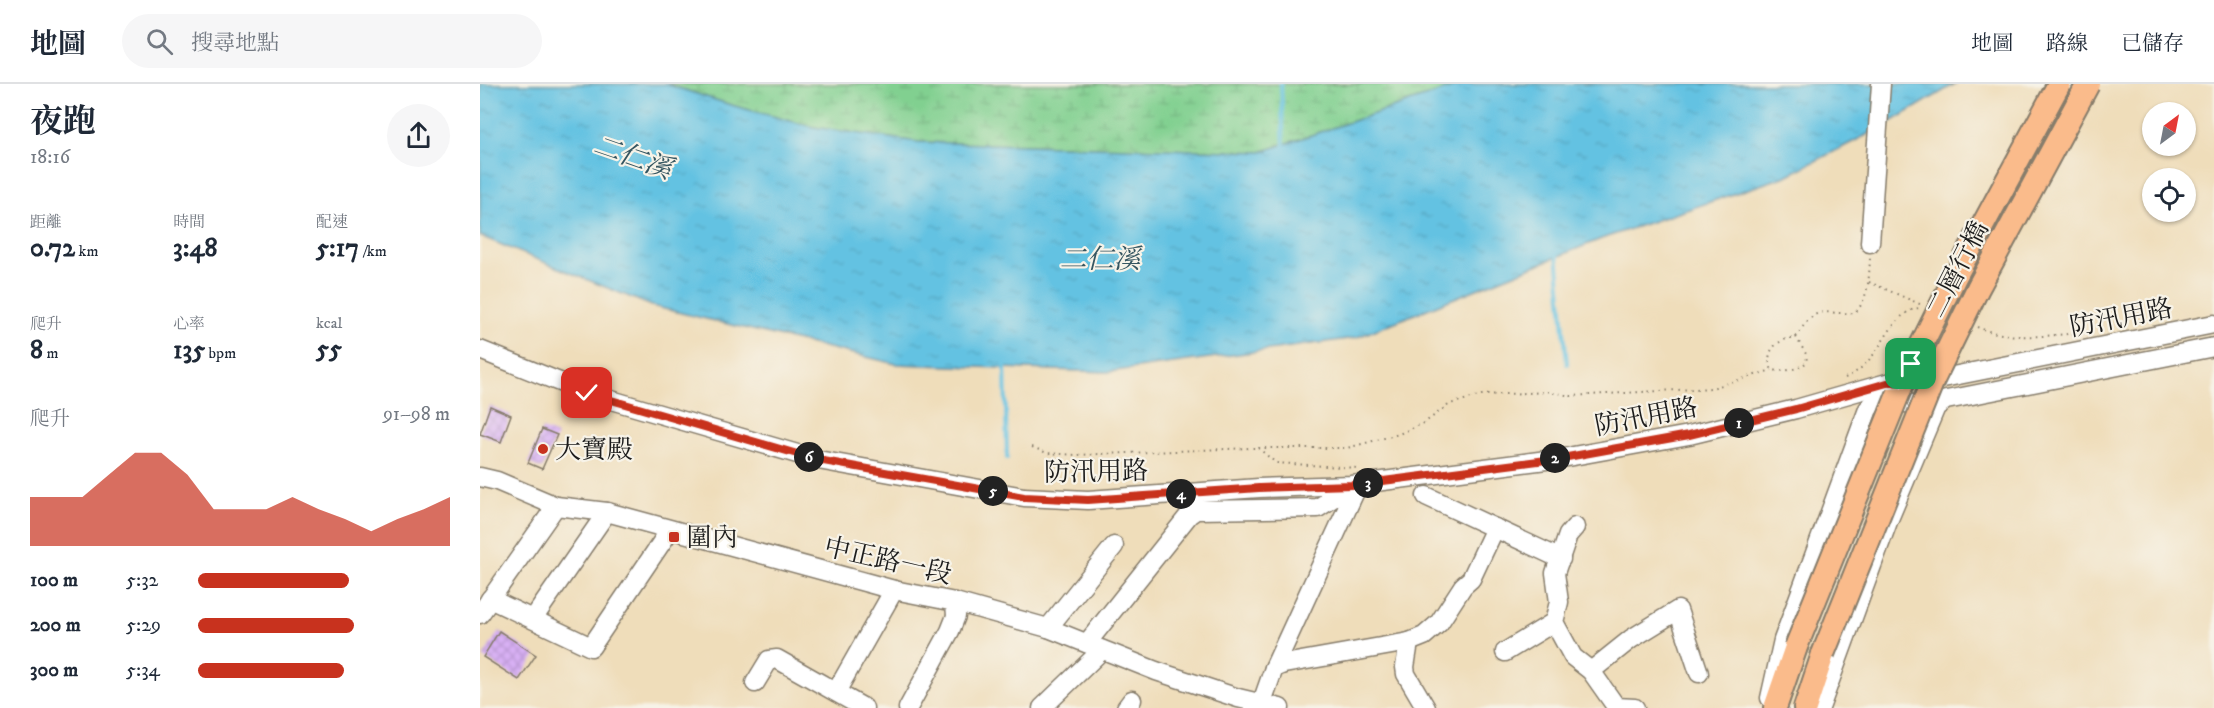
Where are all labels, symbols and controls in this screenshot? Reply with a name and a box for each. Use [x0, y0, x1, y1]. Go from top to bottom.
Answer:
search box [122, 14, 542, 68]
icon: search [143, 25, 176, 58]
text: 地圖 [30, 27, 86, 62]
text: 搜尋地點 [191, 30, 279, 57]
text: 地圖 [1971, 31, 2013, 57]
text: 路線 [2046, 31, 2088, 57]
text: 已儲存 [2121, 31, 2184, 57]
text: 夜跑 [30, 102, 96, 143]
north arrow [2142, 102, 2196, 156]
map controls [2142, 102, 2196, 222]
button: share [387, 104, 450, 167]
water label: 二仁溪 [589, 129, 679, 188]
text: 18:16 [30, 145, 70, 170]
button: locate [2142, 168, 2196, 222]
text: 距離 [30, 212, 62, 232]
text: 時間 [173, 212, 205, 232]
text: 配速 [316, 212, 348, 232]
street label: 二層行橋 [1920, 216, 1997, 324]
text: 0.72 [30, 232, 75, 265]
text: 3:48 [173, 232, 217, 265]
text: 5:17 [316, 232, 359, 265]
text: km [75, 241, 98, 261]
text: /km [359, 241, 387, 261]
water label: 二仁溪 [1060, 243, 1143, 277]
street label: 防汛用路 [2067, 292, 2175, 345]
text: kcal [316, 313, 342, 333]
text: 爬升 [30, 314, 62, 334]
text: 心率 [173, 314, 205, 334]
text: 55 [316, 333, 342, 366]
text: 8 [30, 334, 43, 367]
text: 135 [173, 334, 205, 367]
pin [1885, 338, 1936, 389]
text: m [43, 343, 58, 363]
text: bpm [205, 343, 236, 363]
icon: arrive [1894, 347, 1927, 380]
pin [561, 367, 612, 418]
icon: check [570, 376, 603, 409]
street label: 防汛用路 [1592, 391, 1700, 444]
text: 91–98 m [383, 402, 450, 427]
text: 爬升 [30, 407, 70, 432]
pin: 1 [1724, 408, 1754, 438]
text: 1 [1736, 413, 1742, 433]
place label: 大寶殿 [555, 434, 633, 467]
marker: 大寶殿 [536, 442, 550, 456]
pin: 6 [794, 442, 824, 472]
pin: 2 [1540, 443, 1570, 473]
text: 6 [805, 447, 813, 467]
text: 2 [1551, 448, 1559, 468]
street label: 防汛用路 [1044, 455, 1148, 490]
pin: 3 [1353, 468, 1383, 498]
text: 3 [1365, 473, 1371, 493]
pin: 5 [978, 476, 1008, 506]
pin: 4 [1166, 479, 1196, 509]
text: 5 [989, 481, 997, 501]
text: 4 [1176, 484, 1186, 504]
place label: 圍內 [686, 522, 738, 555]
marker: 圍內 [667, 530, 681, 544]
street label: 中正路一段 [821, 531, 955, 592]
text: 100 m [30, 568, 78, 593]
text: 5:32 [126, 568, 158, 593]
text: 200 m [30, 613, 81, 638]
text: 5:29 [126, 613, 161, 638]
text: 300 m [30, 658, 78, 683]
text: 5:34 [126, 658, 160, 683]

